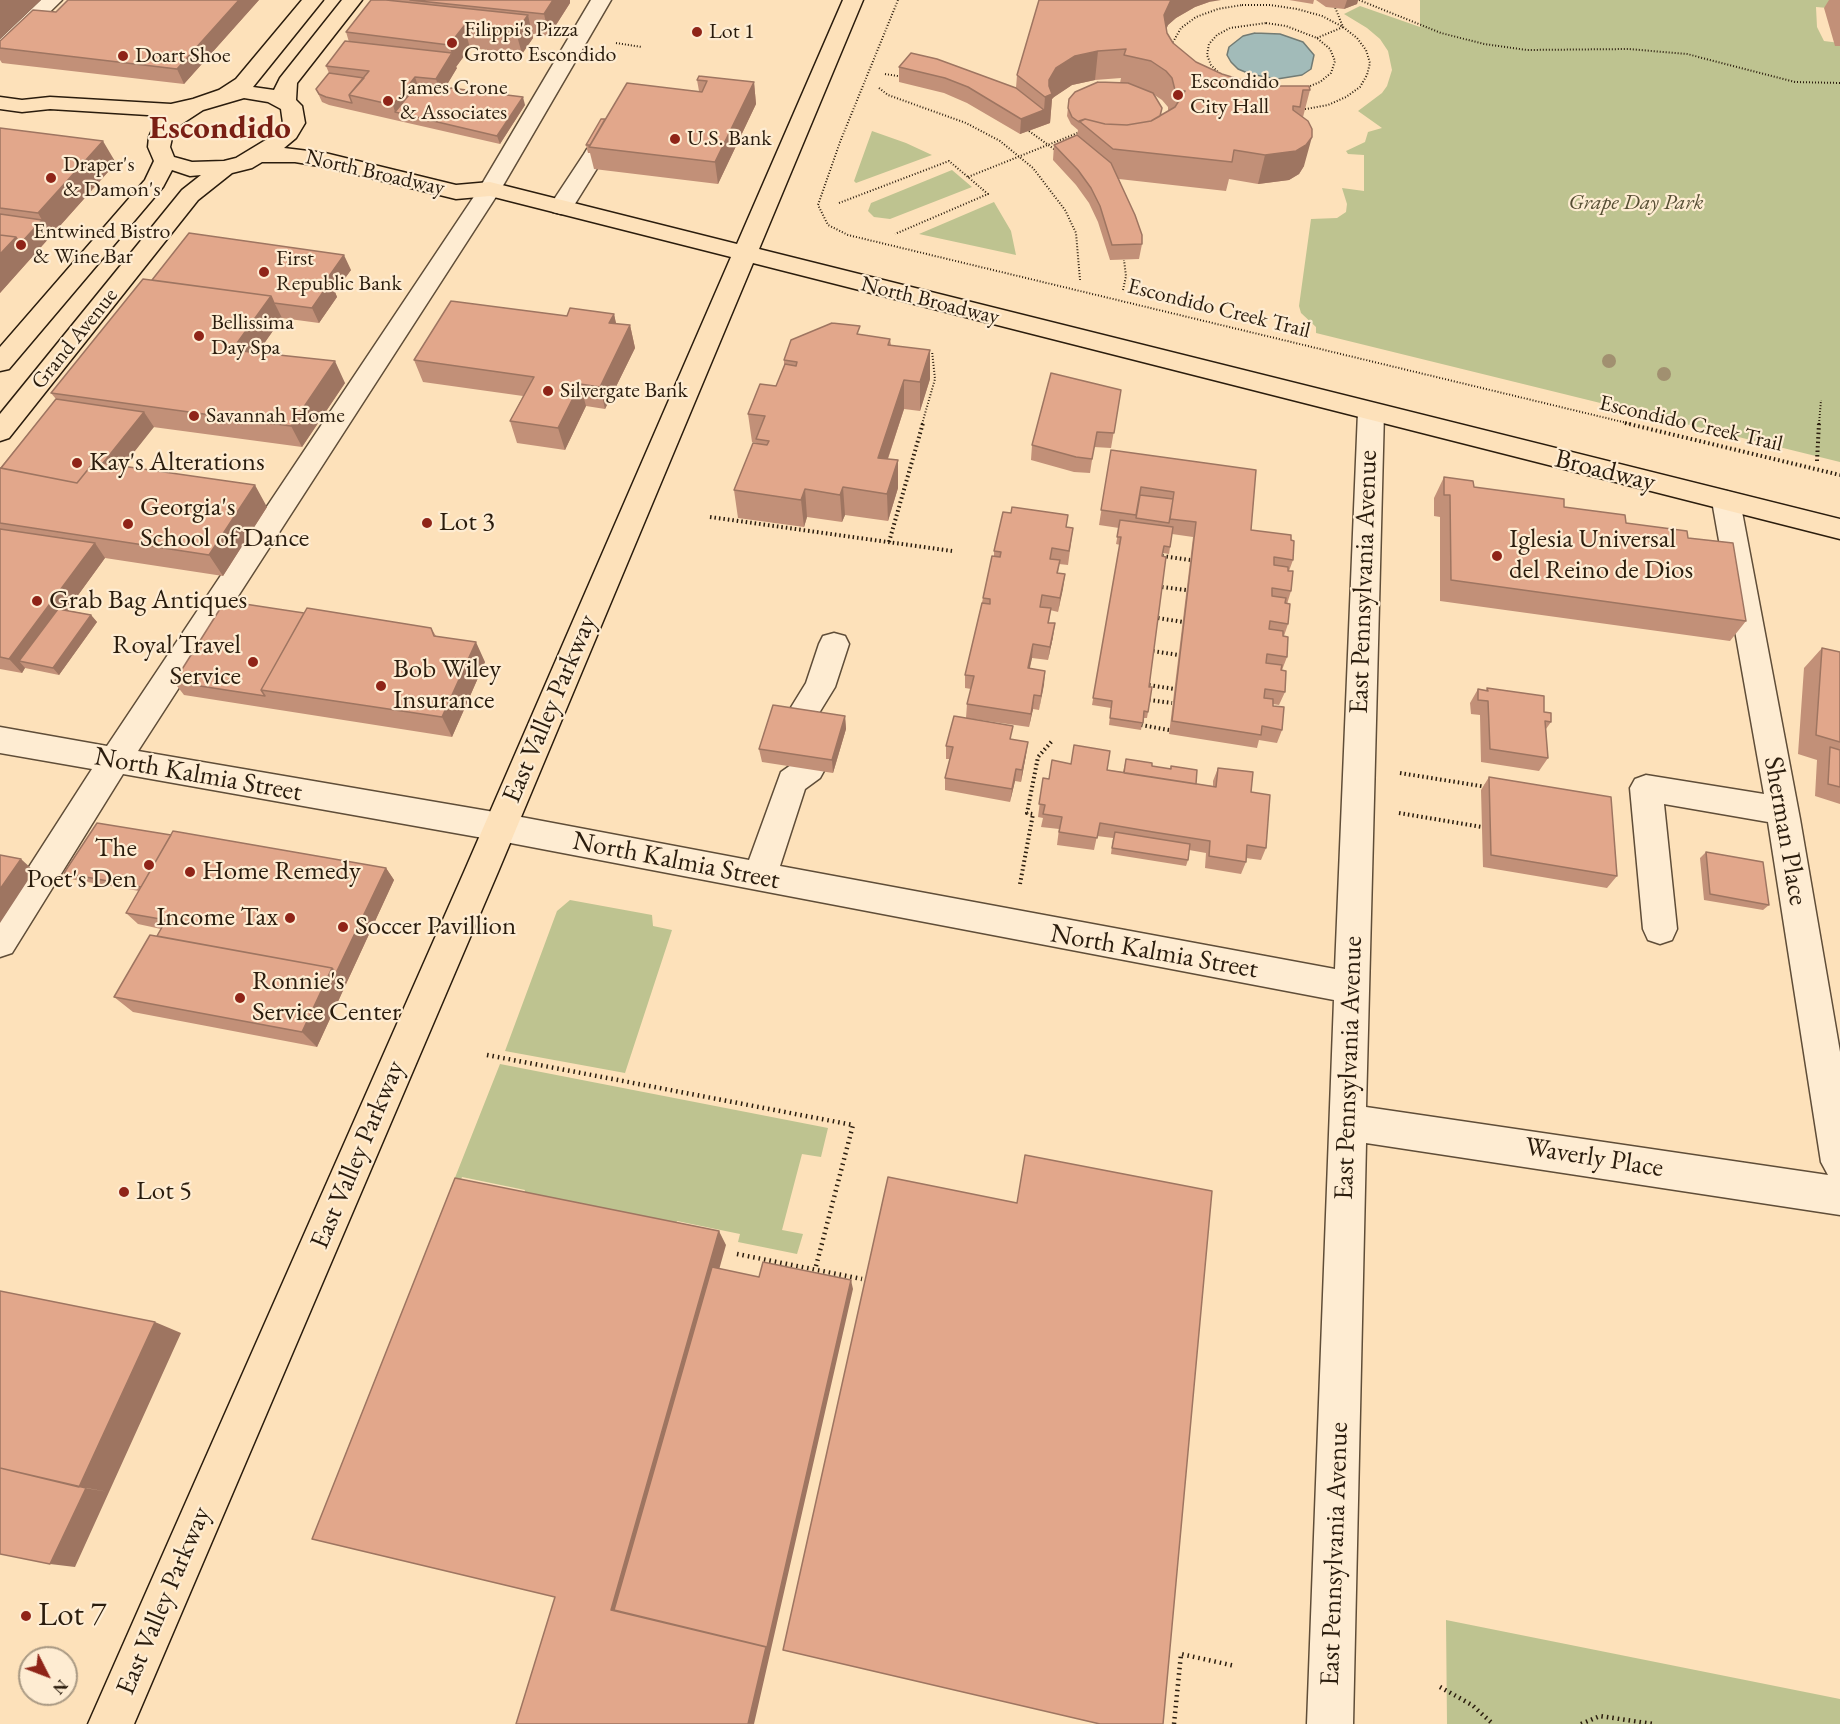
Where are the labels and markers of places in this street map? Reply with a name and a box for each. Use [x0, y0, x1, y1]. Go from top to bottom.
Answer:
place label: Filippi's Pizza Grotto Escondido [464, 17, 616, 68]
place label: Lot 1 [709, 19, 755, 45]
marker: Lot 1 [690, 25, 704, 39]
marker: Filippi's Pizza Grotto Escondido [445, 36, 459, 50]
place label: Doart Shoe [135, 43, 231, 69]
marker: Doart Shoe [116, 49, 130, 63]
place label: Escondido City Hall [1190, 69, 1279, 120]
place label: James Crone & Associates [400, 75, 508, 126]
marker: Escondido City Hall [1171, 88, 1185, 102]
marker: James Crone & Associates [381, 94, 395, 108]
place label: U.S. Bank [687, 126, 772, 152]
marker: U.S. Bank [668, 132, 682, 146]
place label: Draper's & Damon's [63, 152, 161, 204]
marker: Draper's & Damon's [44, 171, 58, 185]
place label: Entwined Bistro & Wine Bar [33, 219, 170, 270]
marker: Entwined Bistro & Wine Bar [14, 238, 28, 252]
place label: First Republic Bank [276, 246, 402, 298]
marker: First Republic Bank [257, 265, 271, 279]
place label: Bellissima Day Spa [211, 310, 294, 362]
marker: Bellissima Day Spa [192, 329, 206, 343]
place label: Silvergate Bank [560, 378, 688, 404]
marker: Silvergate Bank [541, 384, 555, 398]
place label: Savannah Home [206, 403, 345, 429]
marker: Savannah Home [187, 409, 201, 423]
place label: Kay's Alterations [89, 447, 265, 479]
marker: Kay's Alterations [70, 456, 84, 470]
place label: Georgia's School of Dance [140, 492, 309, 555]
place label: Lot 3 [439, 507, 495, 539]
marker: Lot 3 [420, 516, 434, 530]
marker: Georgia's School of Dance [121, 517, 135, 531]
place label: Iglesia Universal del Reino de Dios [1509, 524, 1693, 587]
marker: Iglesia Universal del Reino de Dios [1490, 549, 1504, 563]
place label: Grab Bag Antiques [49, 585, 247, 617]
marker: Grab Bag Antiques [30, 594, 44, 608]
place label: Royal Travel Service [112, 630, 241, 693]
place label: Bob Wiley Insurance [393, 654, 501, 717]
marker: Royal Travel Service [246, 655, 260, 669]
marker: Bob Wiley Insurance [374, 679, 388, 693]
place label: The Poet's Den [26, 833, 137, 896]
place label: Home Remedy [202, 856, 361, 888]
marker: The Poet's Den [142, 858, 156, 872]
marker: Home Remedy [183, 865, 197, 879]
place label: Income Tax [156, 902, 278, 934]
marker: Income Tax [283, 911, 297, 925]
place label: Soccer Pavillion [355, 911, 516, 943]
marker: Soccer Pavillion [336, 920, 350, 934]
place label: Ronnie's Service Center [252, 966, 401, 1029]
marker: Ronnie's Service Center [233, 991, 247, 1005]
place label: Lot 5 [136, 1176, 192, 1208]
marker: Lot 5 [117, 1185, 131, 1199]
place label: Lot 7 [38, 1596, 106, 1636]
marker: Lot 7 [19, 1609, 33, 1623]

